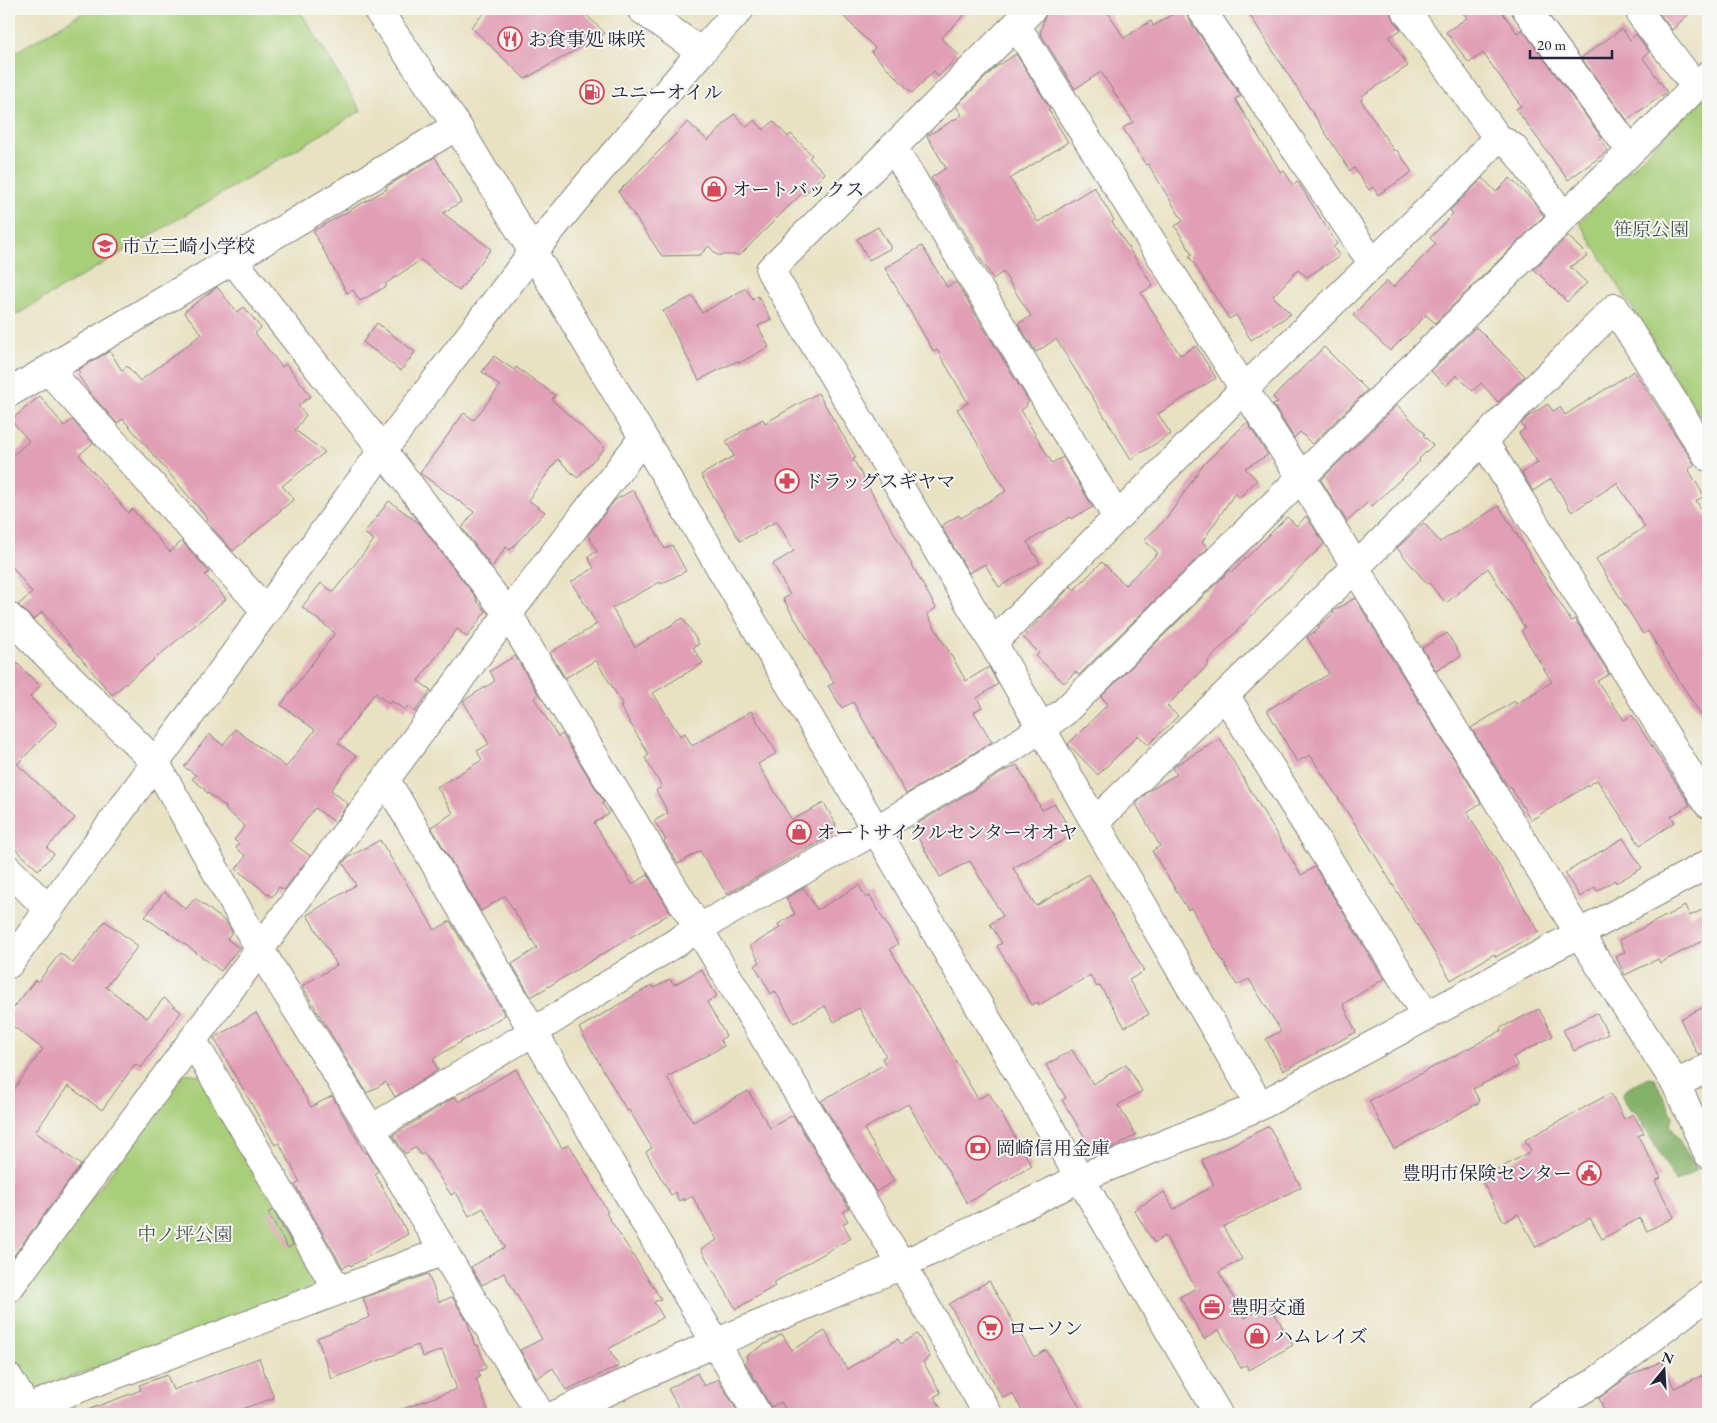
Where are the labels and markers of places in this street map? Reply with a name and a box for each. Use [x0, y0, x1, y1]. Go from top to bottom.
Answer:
restaurant icon: お食事処 味咲 [497, 26, 523, 52]
place label: お食事処 味咲 [528, 27, 646, 52]
fuel station icon: ユニーオイル [579, 79, 605, 105]
place label: ユニーオイル [610, 80, 723, 105]
shop icon: オートバックス [701, 176, 727, 202]
place label: オートバックス [732, 177, 864, 202]
school or university icon: 市立三崎小学校 [92, 233, 118, 259]
place label: 市立三崎小学校 [122, 234, 255, 259]
pharmacy icon: ドラッグスギヤマ [774, 468, 800, 494]
place label: ドラッグスギヤマ [804, 469, 955, 494]
shop icon: オートサイクルセンターオオヤ [786, 819, 812, 845]
place label: オートサイクルセンターオオヤ [816, 820, 1078, 845]
bank icon: 岡崎信用金庫 [965, 1135, 991, 1161]
place label: 岡崎信用金庫 [996, 1136, 1110, 1161]
public building icon: 豊明市保険センター [1576, 1160, 1602, 1186]
place label: 豊明市保険センター [1402, 1161, 1572, 1186]
office icon: 豊明交通 [1199, 1294, 1225, 1320]
place label: 豊明交通 [1230, 1295, 1306, 1320]
supermarket icon: ローソン [977, 1315, 1003, 1341]
place label: ローソン [1008, 1316, 1083, 1341]
shop icon: ハムレイズ [1244, 1323, 1270, 1349]
place label: ハムレイズ [1274, 1324, 1368, 1349]

